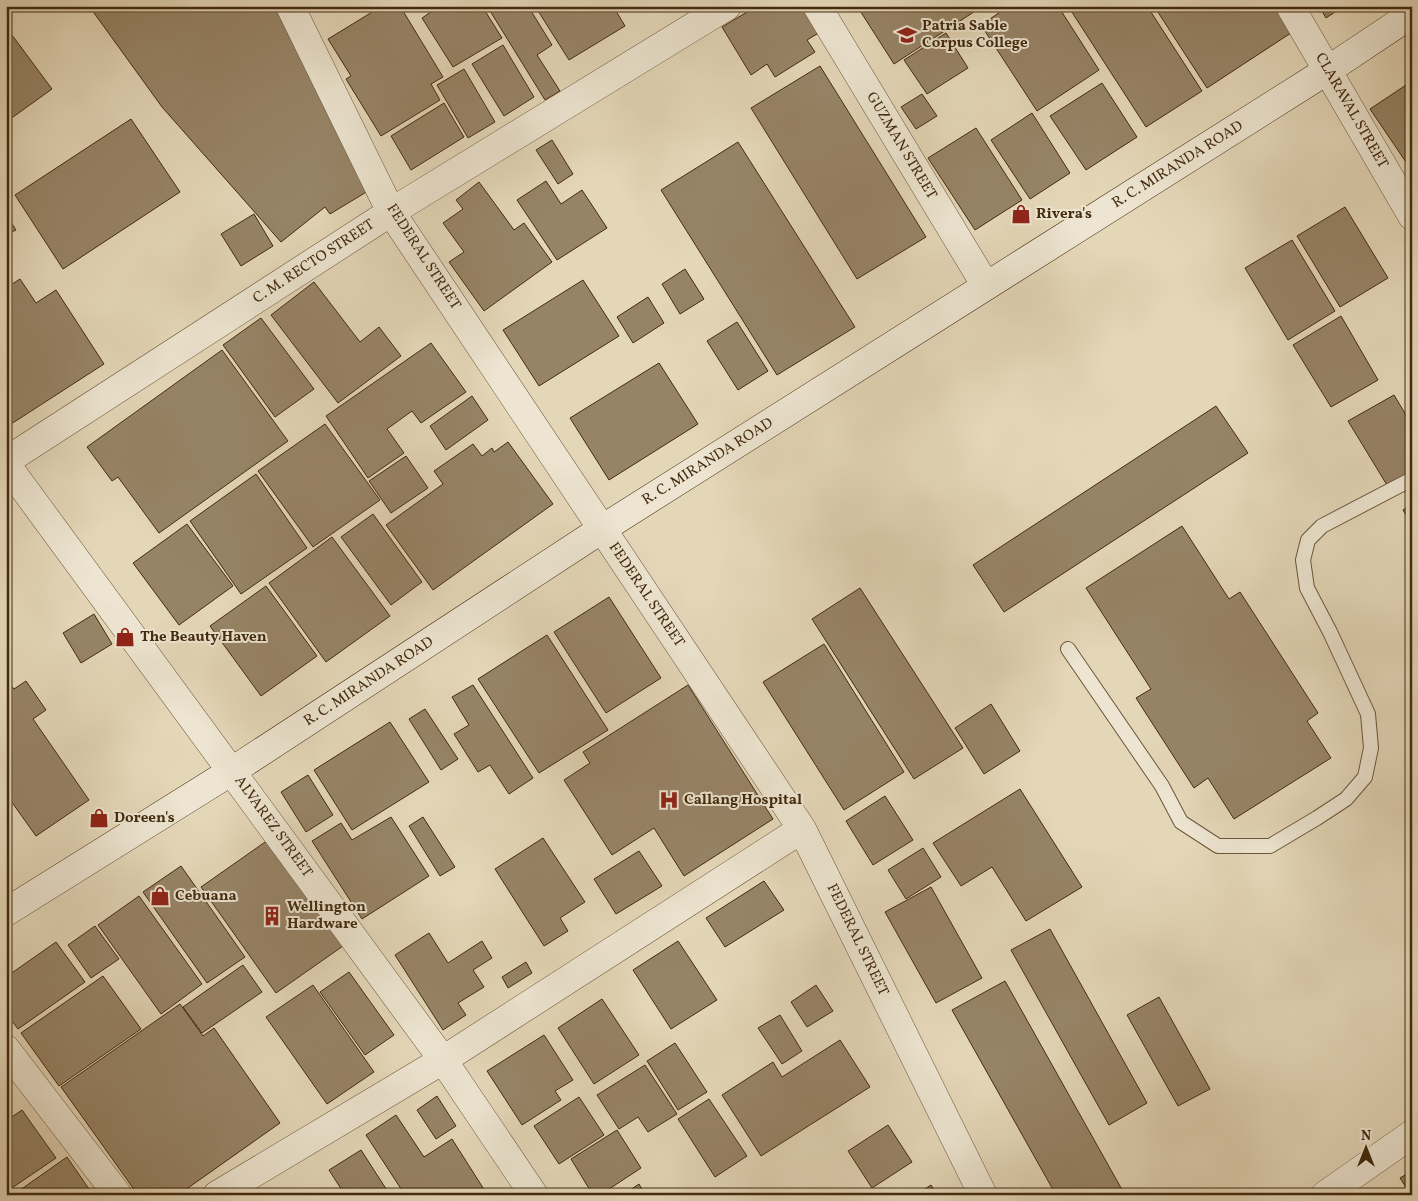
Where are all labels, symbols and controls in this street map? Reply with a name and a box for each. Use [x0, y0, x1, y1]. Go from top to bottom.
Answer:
place label: Patria Sable Corpus College [922, 16, 1028, 54]
school or university icon: Patria Sable Corpus College [896, 24, 918, 46]
street label: CLARAVAL STREET [1309, 49, 1393, 173]
street label: GUZMAN STREET [861, 88, 942, 204]
street label: R. C. MIRANDA ROAD [1108, 116, 1248, 214]
street label: FEDERAL STREET [381, 200, 465, 314]
shop icon: Rivera's [1010, 203, 1032, 225]
place label: Rivera's [1036, 204, 1092, 225]
street label: C. M. RECTO STREET [249, 215, 379, 309]
street label: R. C. MIRANDA ROAD [638, 413, 778, 511]
street label: FEDERAL STREET [603, 538, 689, 652]
shop icon: The Beauty Haven [114, 626, 136, 648]
place label: The Beauty Haven [140, 627, 267, 648]
street label: R. C. MIRANDA ROAD [300, 632, 438, 732]
street label: ALVAREZ STREET [229, 772, 317, 882]
hospital icon: Callang Hospital [658, 789, 680, 811]
place label: Callang Hospital [684, 790, 802, 811]
shop icon: Doreen's [88, 807, 110, 829]
place label: Doreen's [114, 808, 175, 829]
street label: FEDERAL STREET [821, 880, 893, 1000]
shop icon: Cebuana [149, 885, 171, 907]
place label: Cebuana [175, 886, 237, 907]
place label: Wellington Hardware [287, 897, 366, 935]
building icon: Wellington Hardware [261, 905, 283, 927]
north arrow [1340, 1124, 1390, 1174]
text: N [1361, 1127, 1371, 1146]

